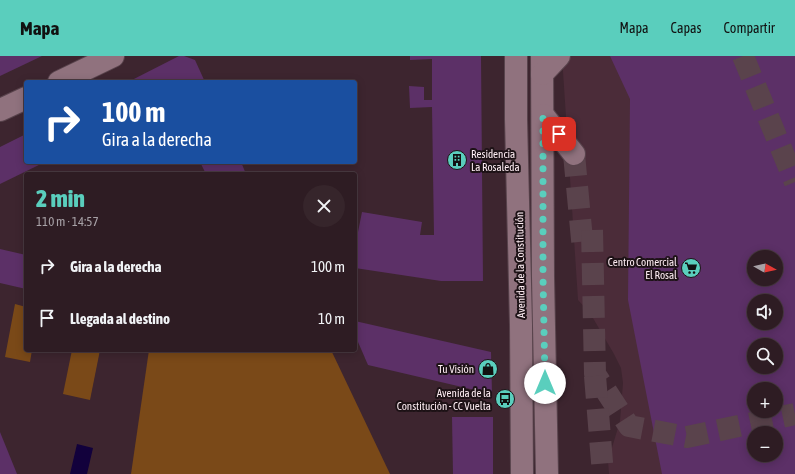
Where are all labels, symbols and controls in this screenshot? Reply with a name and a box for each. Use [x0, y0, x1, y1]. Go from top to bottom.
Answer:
text: Mapa [20, 17, 59, 39]
text: Mapa [620, 20, 649, 36]
text: Capas [671, 20, 702, 36]
text: Compartir [724, 20, 775, 36]
icon: right [36, 96, 88, 148]
text: 100 m [102, 96, 165, 128]
pin [542, 117, 576, 151]
icon: arrive [548, 123, 570, 145]
text: Gira a la derecha [102, 129, 212, 150]
place label: Residencia La Rosaleda [471, 148, 520, 173]
building icon: Residencia La Rosaleda [446, 149, 468, 171]
text: 2 min [36, 185, 85, 212]
button: close [303, 185, 345, 227]
street label: Avenida de la Constitución [513, 212, 527, 318]
text: 110 m · 14:57 [36, 214, 99, 229]
north arrow [747, 250, 783, 286]
map controls [747, 250, 783, 462]
icon: right [36, 255, 58, 277]
place label: Centro Comercial El Rosal [608, 256, 677, 281]
supermarket icon: Centro Comercial El Rosal [680, 257, 702, 279]
text: Gira a la derecha [70, 258, 161, 275]
text: 100 m [311, 258, 345, 275]
button: sound [747, 294, 783, 330]
icon: arrive [36, 307, 58, 329]
text: Llegada al destino [70, 310, 170, 327]
text: 10 m [318, 310, 345, 327]
button: search [747, 338, 783, 374]
shop icon: Tu Visión [477, 358, 499, 380]
position arrow [524, 362, 566, 404]
place label: Tu Visión [438, 363, 474, 375]
button: + [747, 382, 783, 418]
place label: Avenida de la Constitución - CC Vuelta [397, 387, 491, 412]
bus stop icon: Avenida de la Constitución - CC Vuelta [494, 388, 516, 410]
button: − [747, 426, 783, 462]

